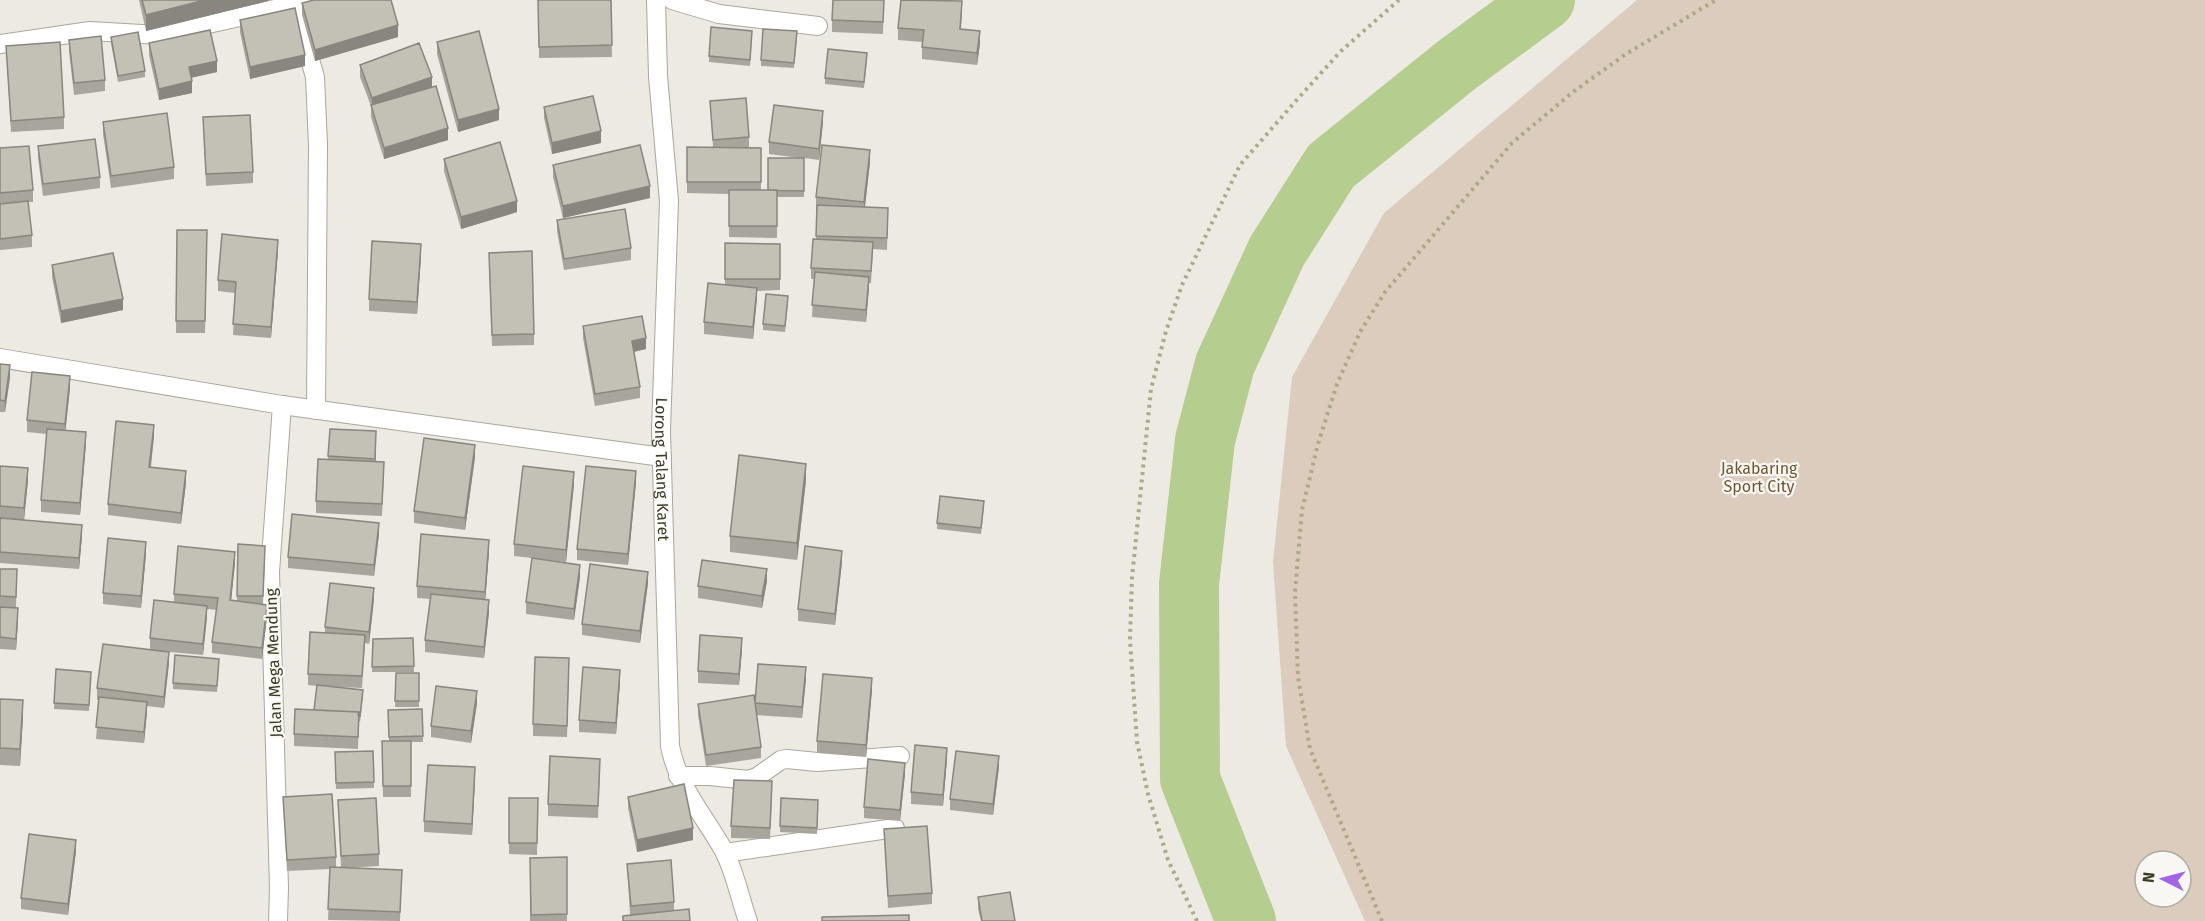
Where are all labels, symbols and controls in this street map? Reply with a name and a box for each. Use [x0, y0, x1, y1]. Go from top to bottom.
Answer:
street label: Lorong Talang Karet [651, 397, 673, 542]
park label: Jakabaring Sport City [1721, 459, 1798, 496]
street label: Jalan Mega Mendung [261, 587, 286, 738]
north arrow [2133, 849, 2193, 909]
text: N [2139, 871, 2159, 884]

